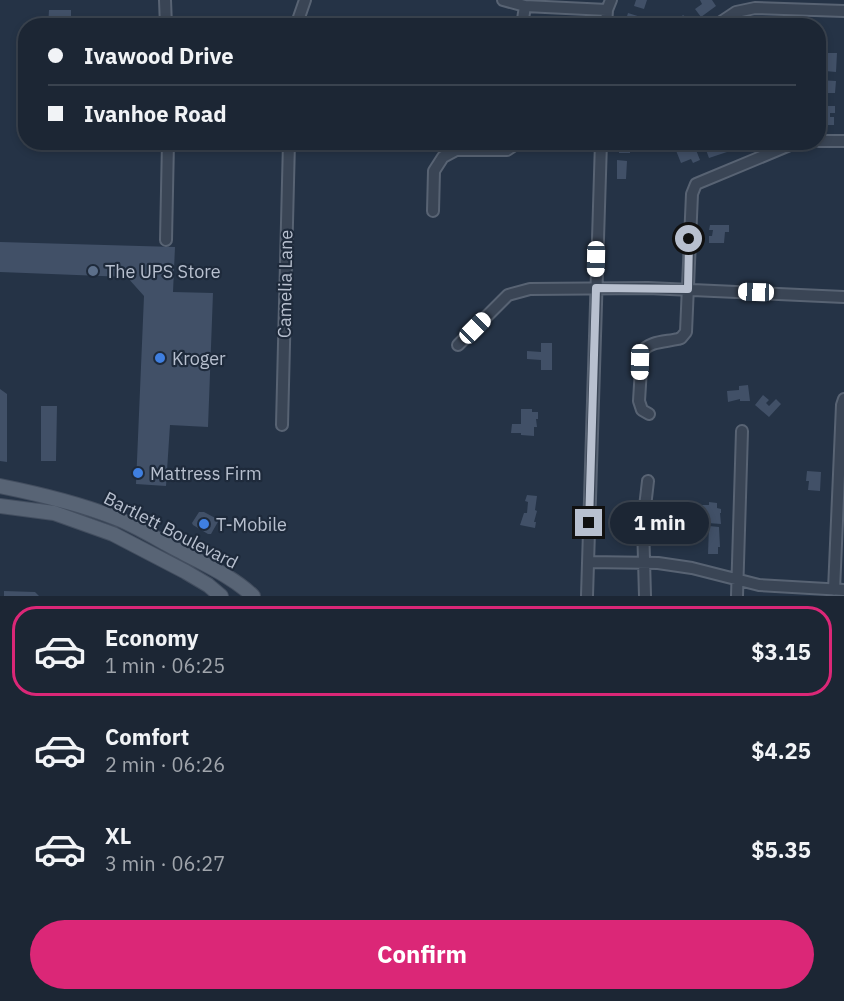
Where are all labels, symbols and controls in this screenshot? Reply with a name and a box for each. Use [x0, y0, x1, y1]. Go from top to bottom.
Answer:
text: Ivawood Drive [84, 41, 234, 70]
text: Ivanhoe Road [84, 99, 227, 128]
route start [675, 225, 702, 252]
street label: Camelia Lane [273, 230, 297, 338]
car [587, 241, 605, 277]
place label: The UPS Store [105, 260, 221, 283]
marker: The UPS Store [86, 264, 100, 278]
car [738, 282, 774, 302]
car [456, 309, 494, 347]
car [631, 344, 649, 380]
place label: Kroger [172, 347, 226, 370]
marker: Kroger [153, 351, 167, 365]
place label: Mattress Firm [150, 462, 262, 485]
marker: Mattress Firm [131, 466, 145, 480]
street label: Bartlett Boulevard [100, 486, 242, 574]
callout: 1 min [610, 502, 709, 544]
route end [575, 509, 602, 536]
text: 1 min [633, 509, 686, 536]
place label: T-Mobile [216, 513, 287, 536]
marker: T-Mobile [197, 517, 211, 531]
text: Economy [105, 623, 199, 652]
icon: car [33, 624, 87, 678]
text: $3.15 [751, 637, 811, 666]
text: 1 min · 06:25 [105, 652, 225, 679]
text: Comfort [105, 722, 189, 751]
icon: car [33, 723, 87, 777]
text: $4.25 [751, 736, 811, 765]
text: 2 min · 06:26 [105, 751, 225, 778]
text: XL [105, 821, 131, 850]
icon: car [33, 822, 87, 876]
text: $5.35 [751, 835, 811, 864]
text: 3 min · 06:27 [105, 850, 225, 877]
button: Confirm [30, 920, 814, 989]

